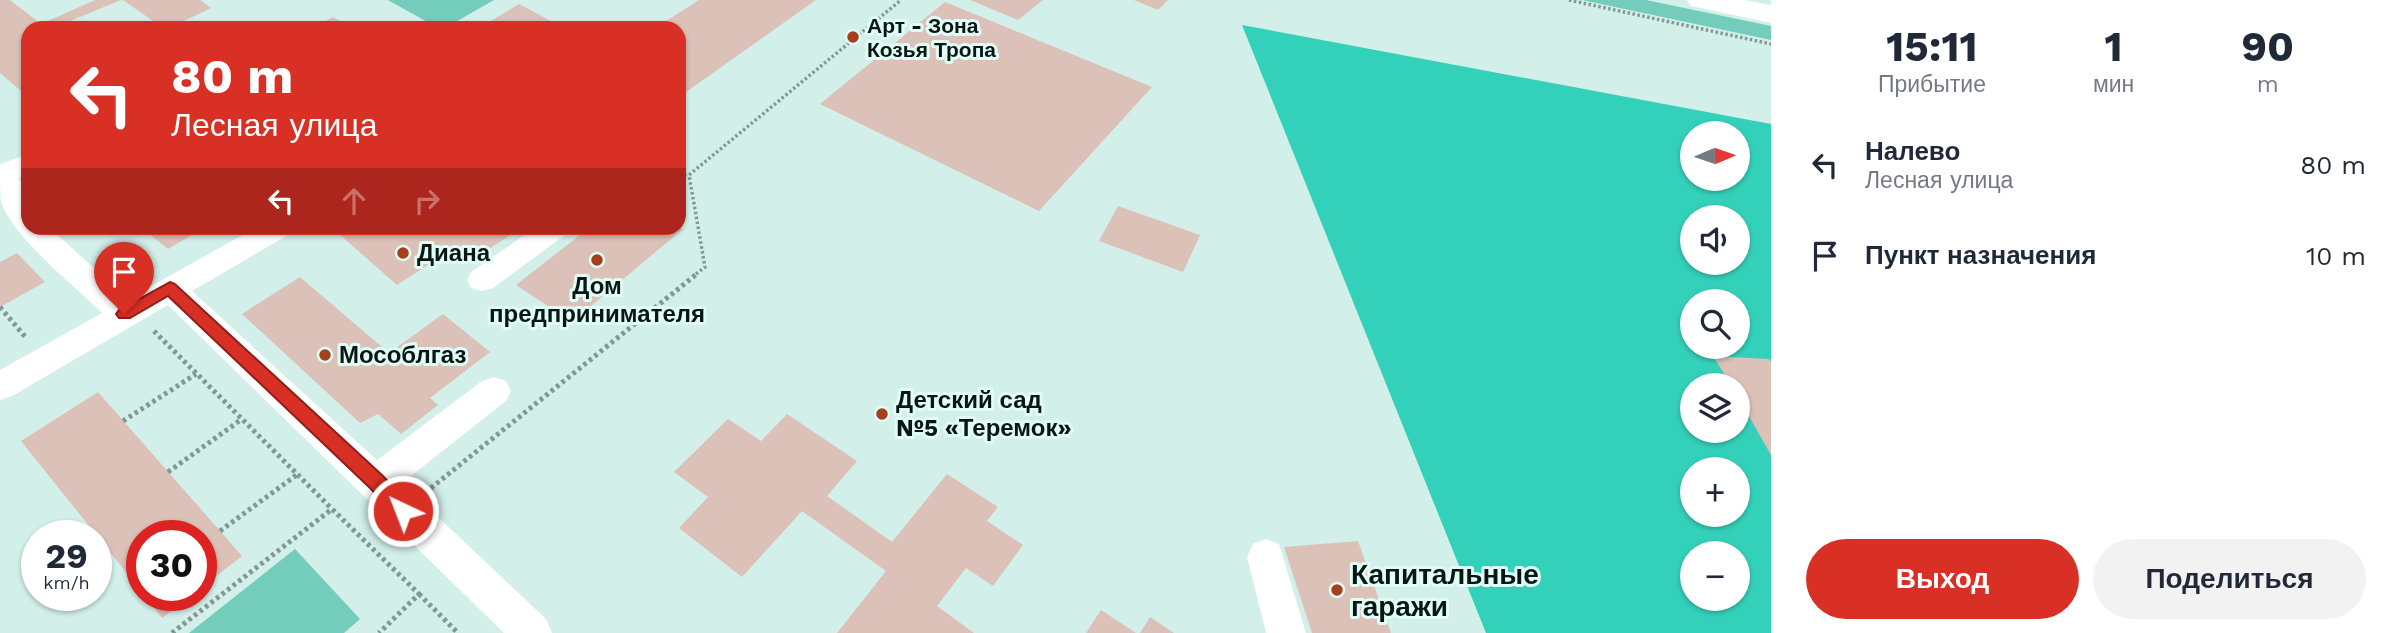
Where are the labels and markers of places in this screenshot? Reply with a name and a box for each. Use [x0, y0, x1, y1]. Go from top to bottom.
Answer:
place label: Арт - Зона Козья Тропа [867, 13, 996, 62]
marker: Арт - Зона Козья Тропа [845, 29, 861, 45]
place label: Диана [417, 239, 491, 267]
pin [94, 242, 154, 314]
marker: Диана [395, 245, 411, 261]
marker: Дом предпринимателя [589, 252, 605, 268]
place label: Дом предпринимателя [489, 272, 705, 328]
place label: Мособлгаз [339, 341, 466, 369]
marker: Мособлгаз [317, 347, 333, 363]
place label: Детский сад №5 «Теремок» [896, 386, 1072, 442]
marker: Детский сад №5 «Теремок» [874, 406, 890, 422]
place label: Капитальные гаражи [1351, 558, 1539, 623]
marker: Капитальные гаражи [1329, 582, 1345, 598]

